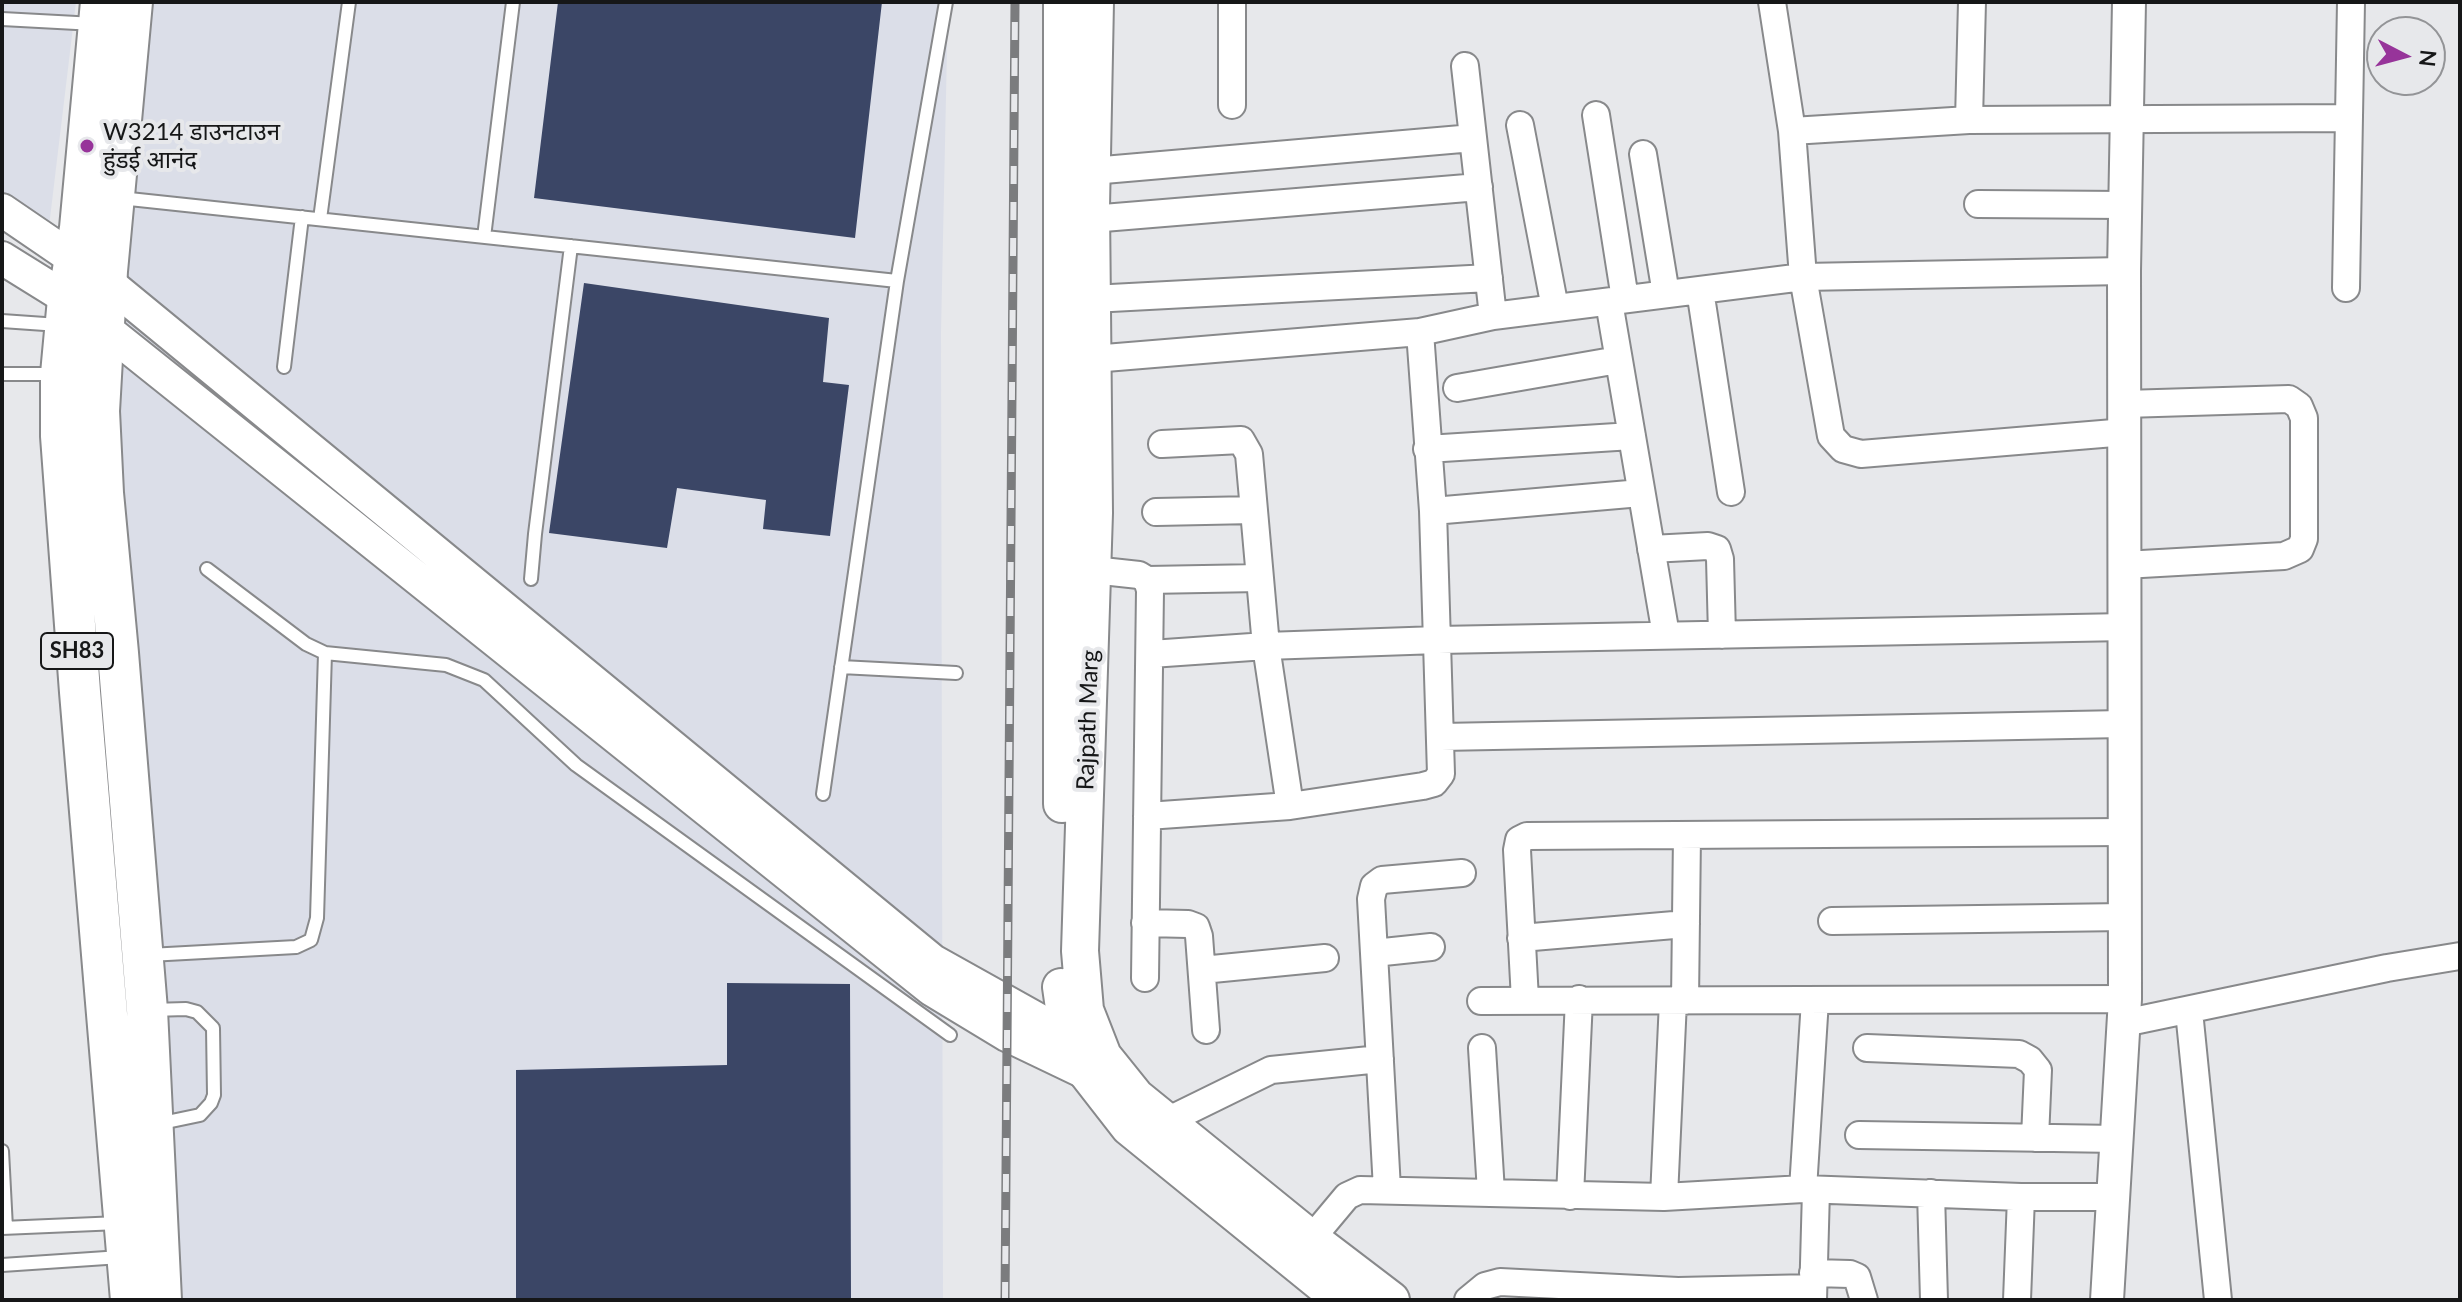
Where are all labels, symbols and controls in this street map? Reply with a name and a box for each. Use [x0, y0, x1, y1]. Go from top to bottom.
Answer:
north arrow [2366, 16, 2446, 96]
text: N [2414, 49, 2443, 68]
place label: W3214 डाउनटाउन हुंडई आनंद [103, 118, 280, 174]
marker: W3214 डाउनटाउन हुंडई आनंद [78, 137, 96, 155]
road number: SH83 [41, 633, 113, 669]
street label: Rajpath Marg [1071, 649, 1105, 791]

